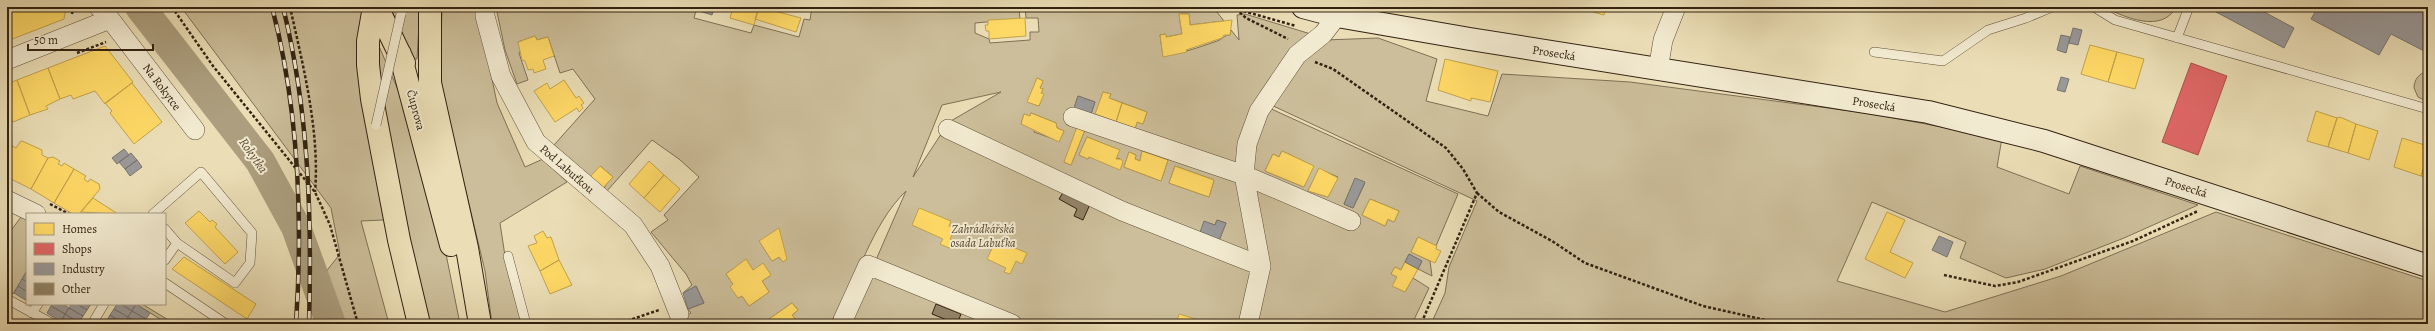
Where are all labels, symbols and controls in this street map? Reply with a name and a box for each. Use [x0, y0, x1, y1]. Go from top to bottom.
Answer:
scale bar [28, 26, 153, 52]
text: 50 m [34, 32, 58, 48]
street label: Prosecká [1531, 42, 1577, 64]
street label: Na Rokytce [139, 60, 185, 114]
street label: Čuprova [403, 88, 429, 132]
street label: Prosecká [1851, 93, 1897, 115]
water label: Rokytka [235, 134, 272, 176]
street label: Pod Labuťkou [536, 141, 598, 197]
street label: Prosecká [2163, 173, 2210, 201]
legend [26, 213, 166, 305]
text: Homes [62, 221, 97, 237]
park label: Zahrádkářská osada Labuťka [950, 221, 1016, 251]
text: Shops [62, 241, 92, 257]
text: Industry [62, 261, 105, 277]
text: Other [62, 281, 91, 297]

